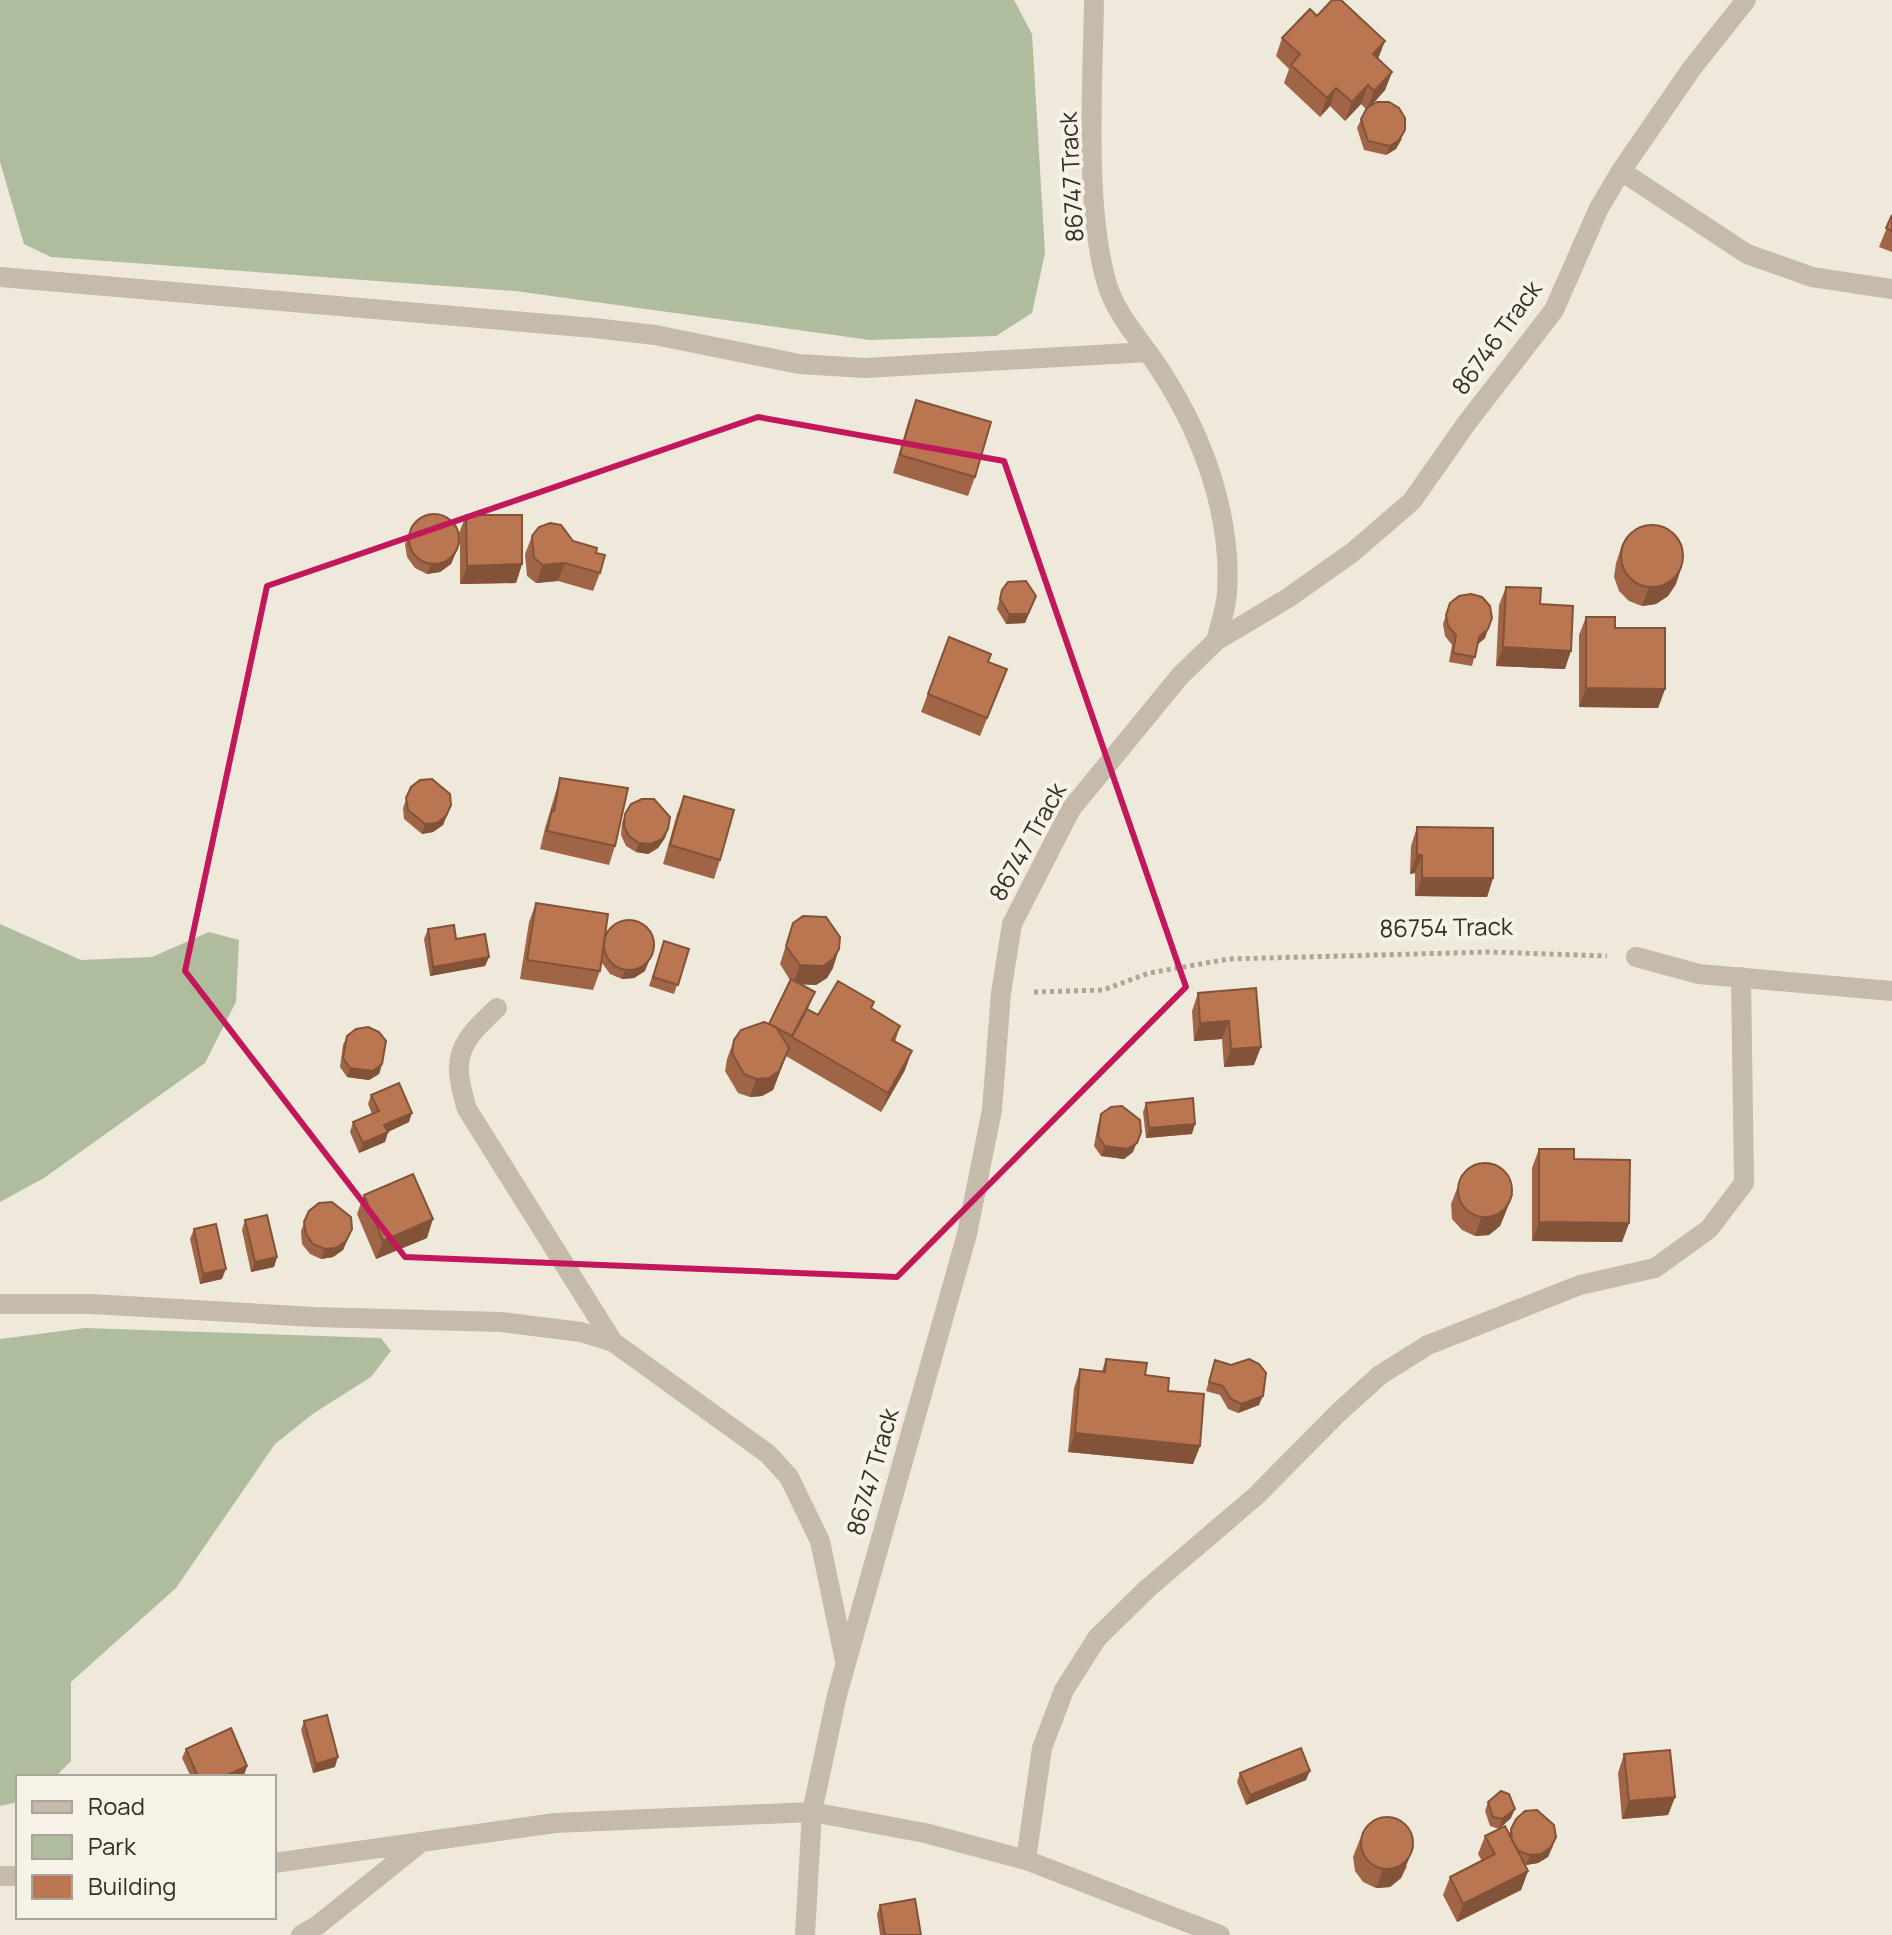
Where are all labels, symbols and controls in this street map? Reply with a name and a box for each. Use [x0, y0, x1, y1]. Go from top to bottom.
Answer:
street label: 86747 Track [1051, 110, 1090, 243]
street label: 86746 Track [1443, 273, 1549, 401]
street label: 86747 Track [981, 775, 1073, 906]
street label: 86754 Track [1379, 909, 1514, 944]
street label: 86747 Track [838, 1403, 906, 1539]
legend [16, 1775, 276, 1919]
text: Road [88, 1789, 145, 1822]
text: Park [88, 1829, 137, 1862]
text: Building [88, 1869, 176, 1902]

